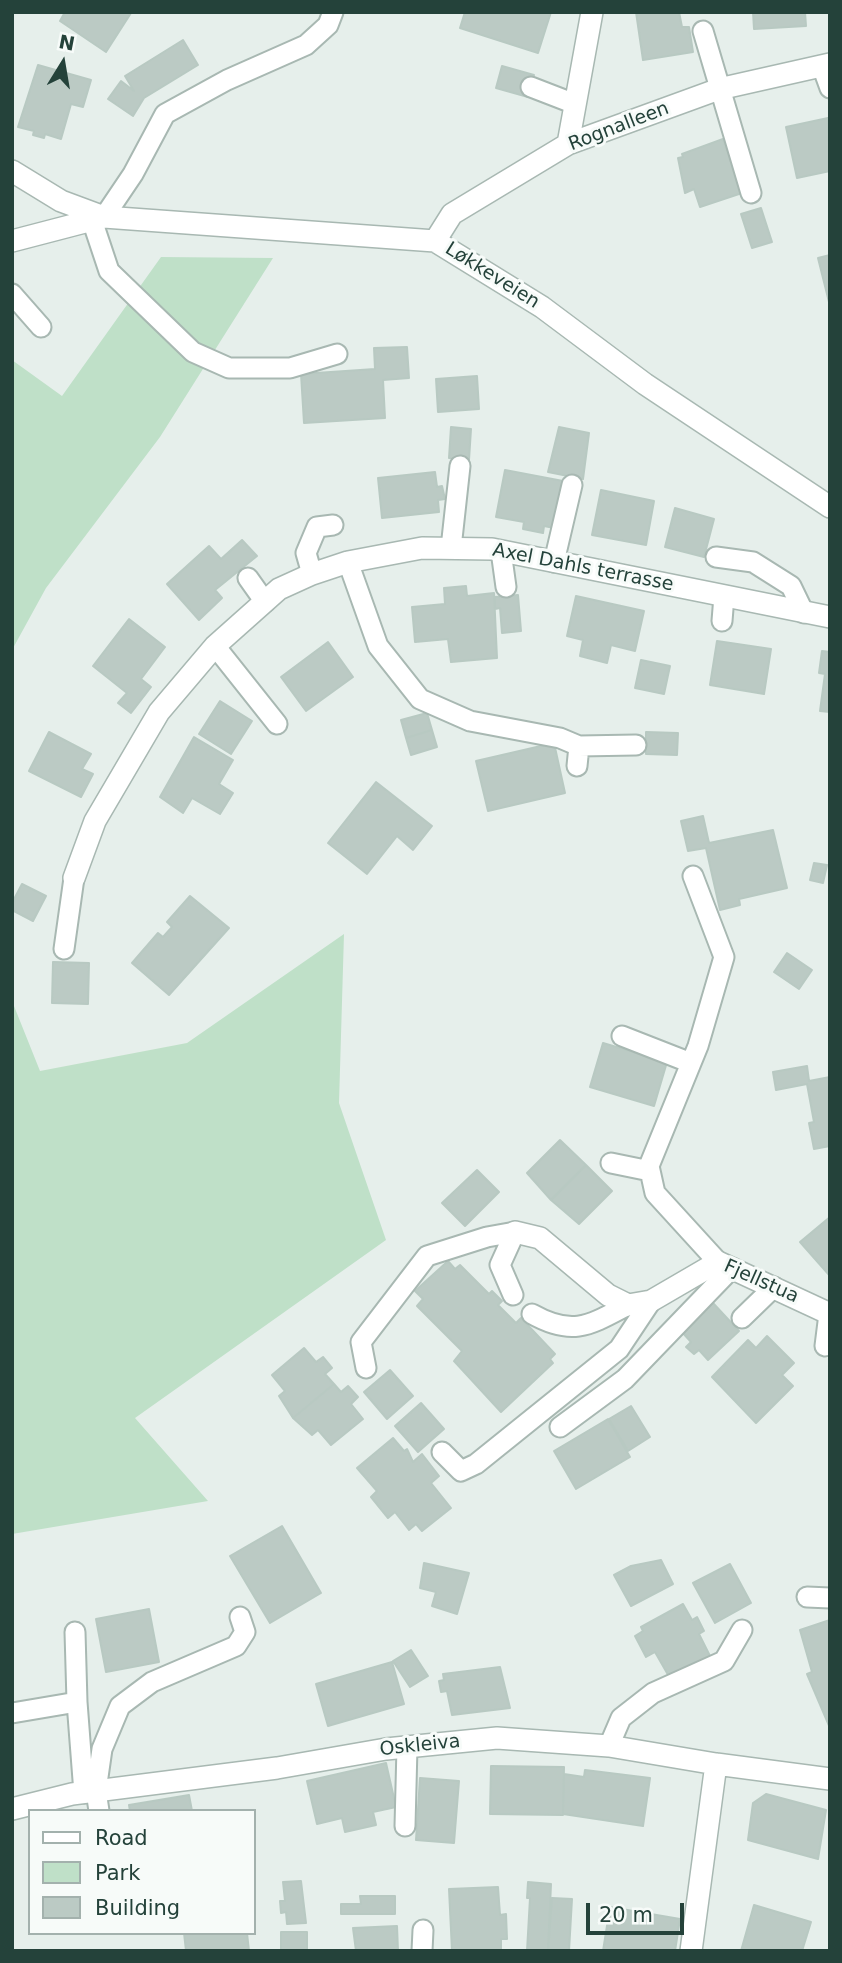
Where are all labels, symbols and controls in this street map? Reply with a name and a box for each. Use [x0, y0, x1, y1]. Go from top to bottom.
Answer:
north arrow [28, 28, 98, 98]
text: N [57, 30, 77, 55]
street label: Rognalleen [566, 97, 672, 157]
street label: Løkkeveien [441, 238, 543, 314]
street label: Axel Dahls terrasse [491, 539, 675, 597]
street label: Fjellstua [720, 1255, 802, 1309]
street label: Oskleiva [379, 1730, 461, 1762]
legend [28, 1809, 256, 1935]
text: Road [95, 1826, 148, 1850]
text: Park [95, 1861, 140, 1885]
scale bar [590, 1890, 688, 1934]
text: Building [95, 1896, 180, 1920]
text: 20 m [599, 1903, 653, 1927]

